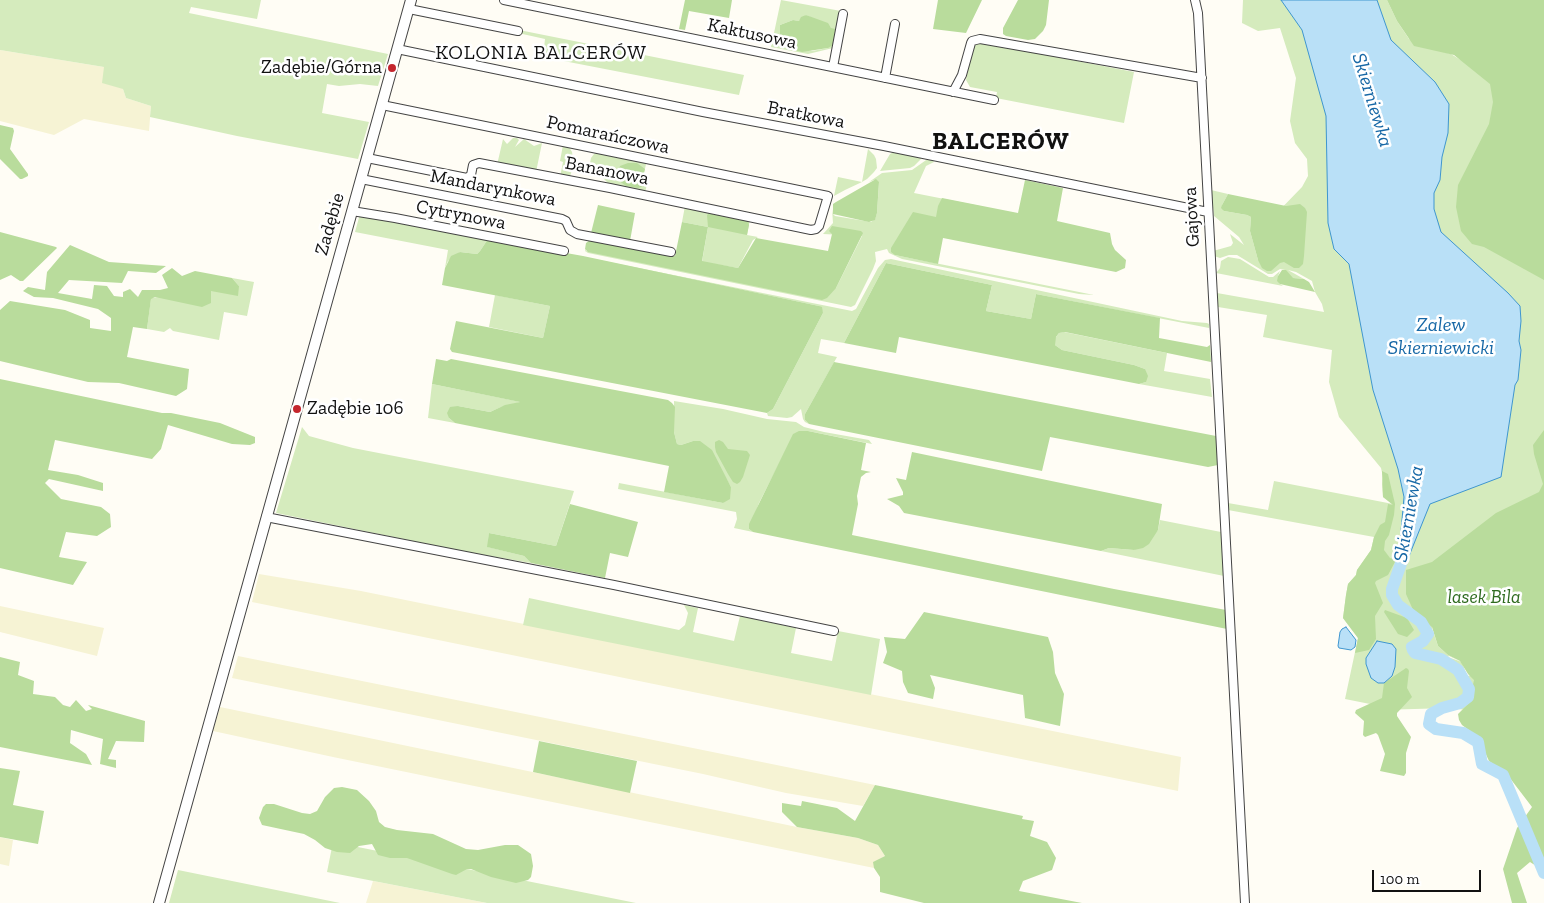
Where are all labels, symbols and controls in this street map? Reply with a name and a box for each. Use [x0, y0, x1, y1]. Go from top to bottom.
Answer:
street label: Kaktusowa [705, 13, 799, 55]
district label: KOLONIA BALCERÓW [433, 41, 649, 65]
water label: Skierniewka [1346, 50, 1398, 150]
place label: Zadębie/Górna [261, 57, 382, 79]
marker: Zadębie/Górna [386, 62, 398, 74]
street label: Bratkowa [765, 96, 847, 134]
street label: Pomarańczowa [545, 111, 671, 159]
district label: BALCERÓW [931, 128, 1071, 156]
street label: Bananowa [563, 152, 651, 190]
street label: Mandarynkowa [428, 165, 558, 211]
street label: Gajowa [1179, 186, 1205, 248]
street label: Zadębie [310, 190, 350, 258]
street label: Cytrynowa [414, 195, 508, 235]
water label: Zalew Skierniewicki [1388, 313, 1494, 360]
place label: Zadębie 106 [307, 398, 404, 420]
marker: Zadębie 106 [291, 403, 303, 415]
water label: Skierniewka [1389, 464, 1429, 564]
park label: lasek Bila [1447, 587, 1521, 609]
scale bar [1374, 860, 1483, 892]
text: 100 m [1380, 870, 1419, 888]

